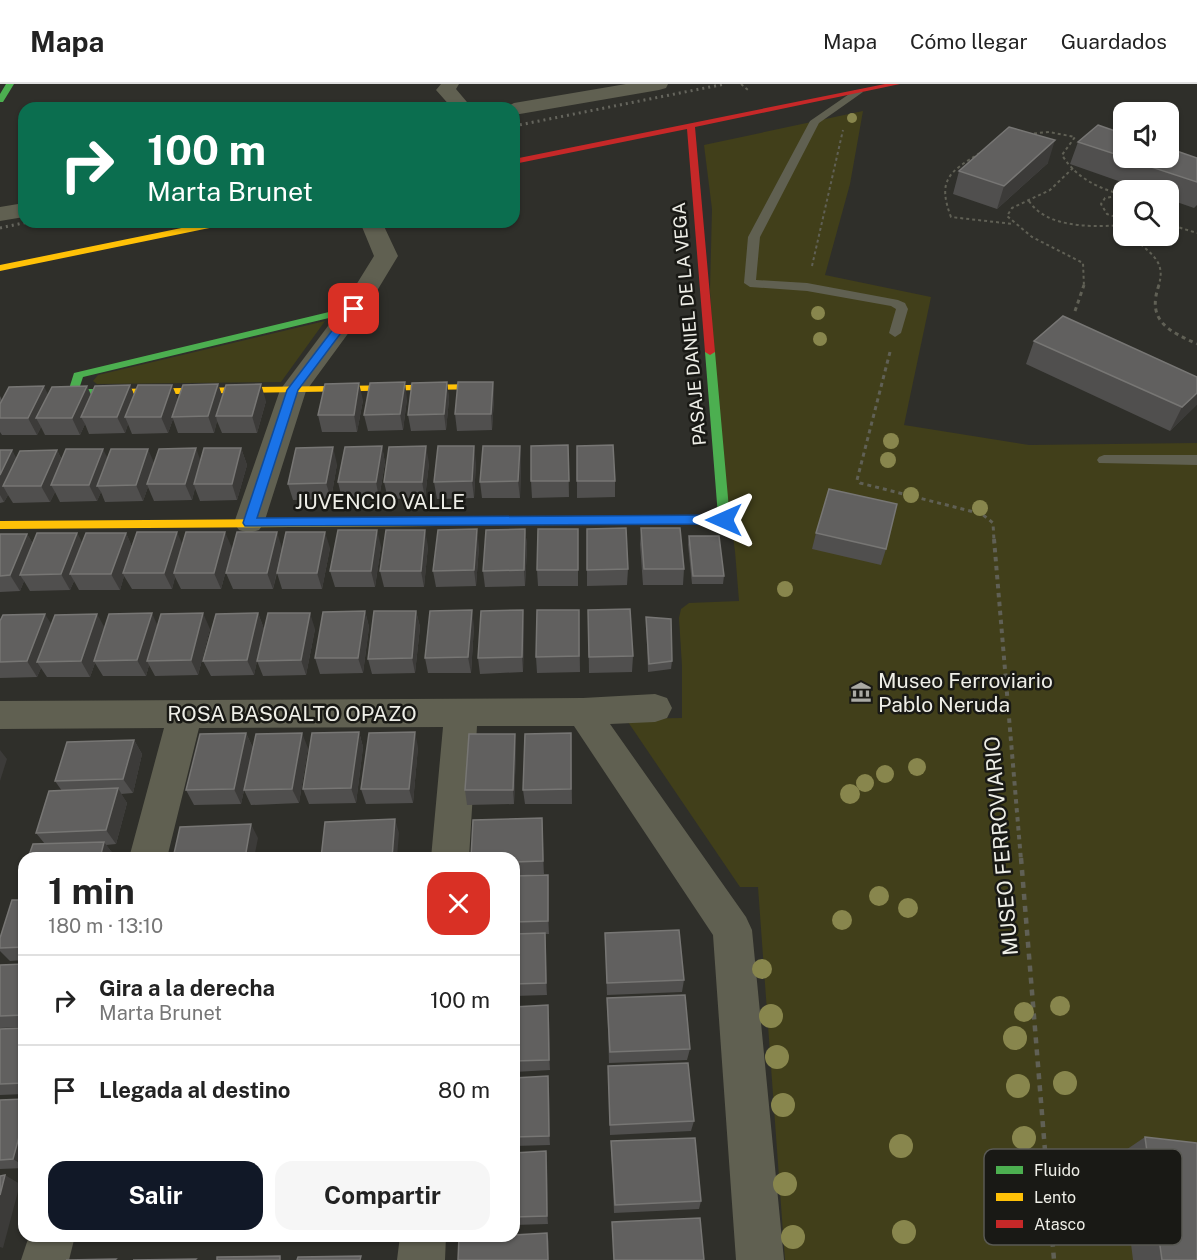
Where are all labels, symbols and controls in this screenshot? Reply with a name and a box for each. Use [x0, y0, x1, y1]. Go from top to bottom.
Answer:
text: Mapa [30, 25, 104, 58]
text: Mapa [823, 29, 877, 54]
text: Cómo llegar [910, 29, 1028, 54]
text: Guardados [1061, 29, 1167, 54]
map controls [1113, 102, 1179, 246]
button: sound [1113, 102, 1179, 168]
text: 100 m [147, 125, 266, 174]
icon: right [48, 126, 126, 204]
text: Marta Brunet [147, 175, 313, 207]
button: search [1113, 180, 1179, 246]
street label: PASAJE DANIEL DE LA VEGA [668, 201, 710, 447]
pin [328, 283, 379, 334]
icon: arrive [337, 292, 370, 325]
position arrow [692, 488, 756, 552]
street label: JUVENCIO VALLE [295, 489, 465, 514]
place label: Museo Ferroviario Pablo Neruda [878, 668, 1053, 717]
museum icon: Museo Ferroviario Pablo Neruda [849, 680, 873, 704]
street label: ROSA BASOALTO OPAZO [167, 701, 417, 726]
street label: MUSEO FERROVIARIO [979, 735, 1023, 957]
text: 1 min [48, 870, 135, 912]
button: close [427, 872, 490, 935]
text: 180 m · 13:10 [48, 914, 163, 938]
text: Gira a la derecha [99, 975, 275, 1001]
icon: right [48, 984, 81, 1017]
text: 100 m [430, 987, 490, 1013]
text: Marta Brunet [99, 1001, 222, 1025]
icon: arrive [48, 1074, 81, 1107]
text: Llegada al destino [99, 1077, 290, 1103]
text: 80 m [438, 1077, 490, 1103]
legend [984, 1149, 1182, 1245]
button: Salir [48, 1161, 263, 1230]
button: Compartir [275, 1161, 490, 1230]
text: Fluido [1034, 1161, 1080, 1180]
text: Lento [1034, 1188, 1076, 1207]
text: Atasco [1034, 1215, 1085, 1234]

